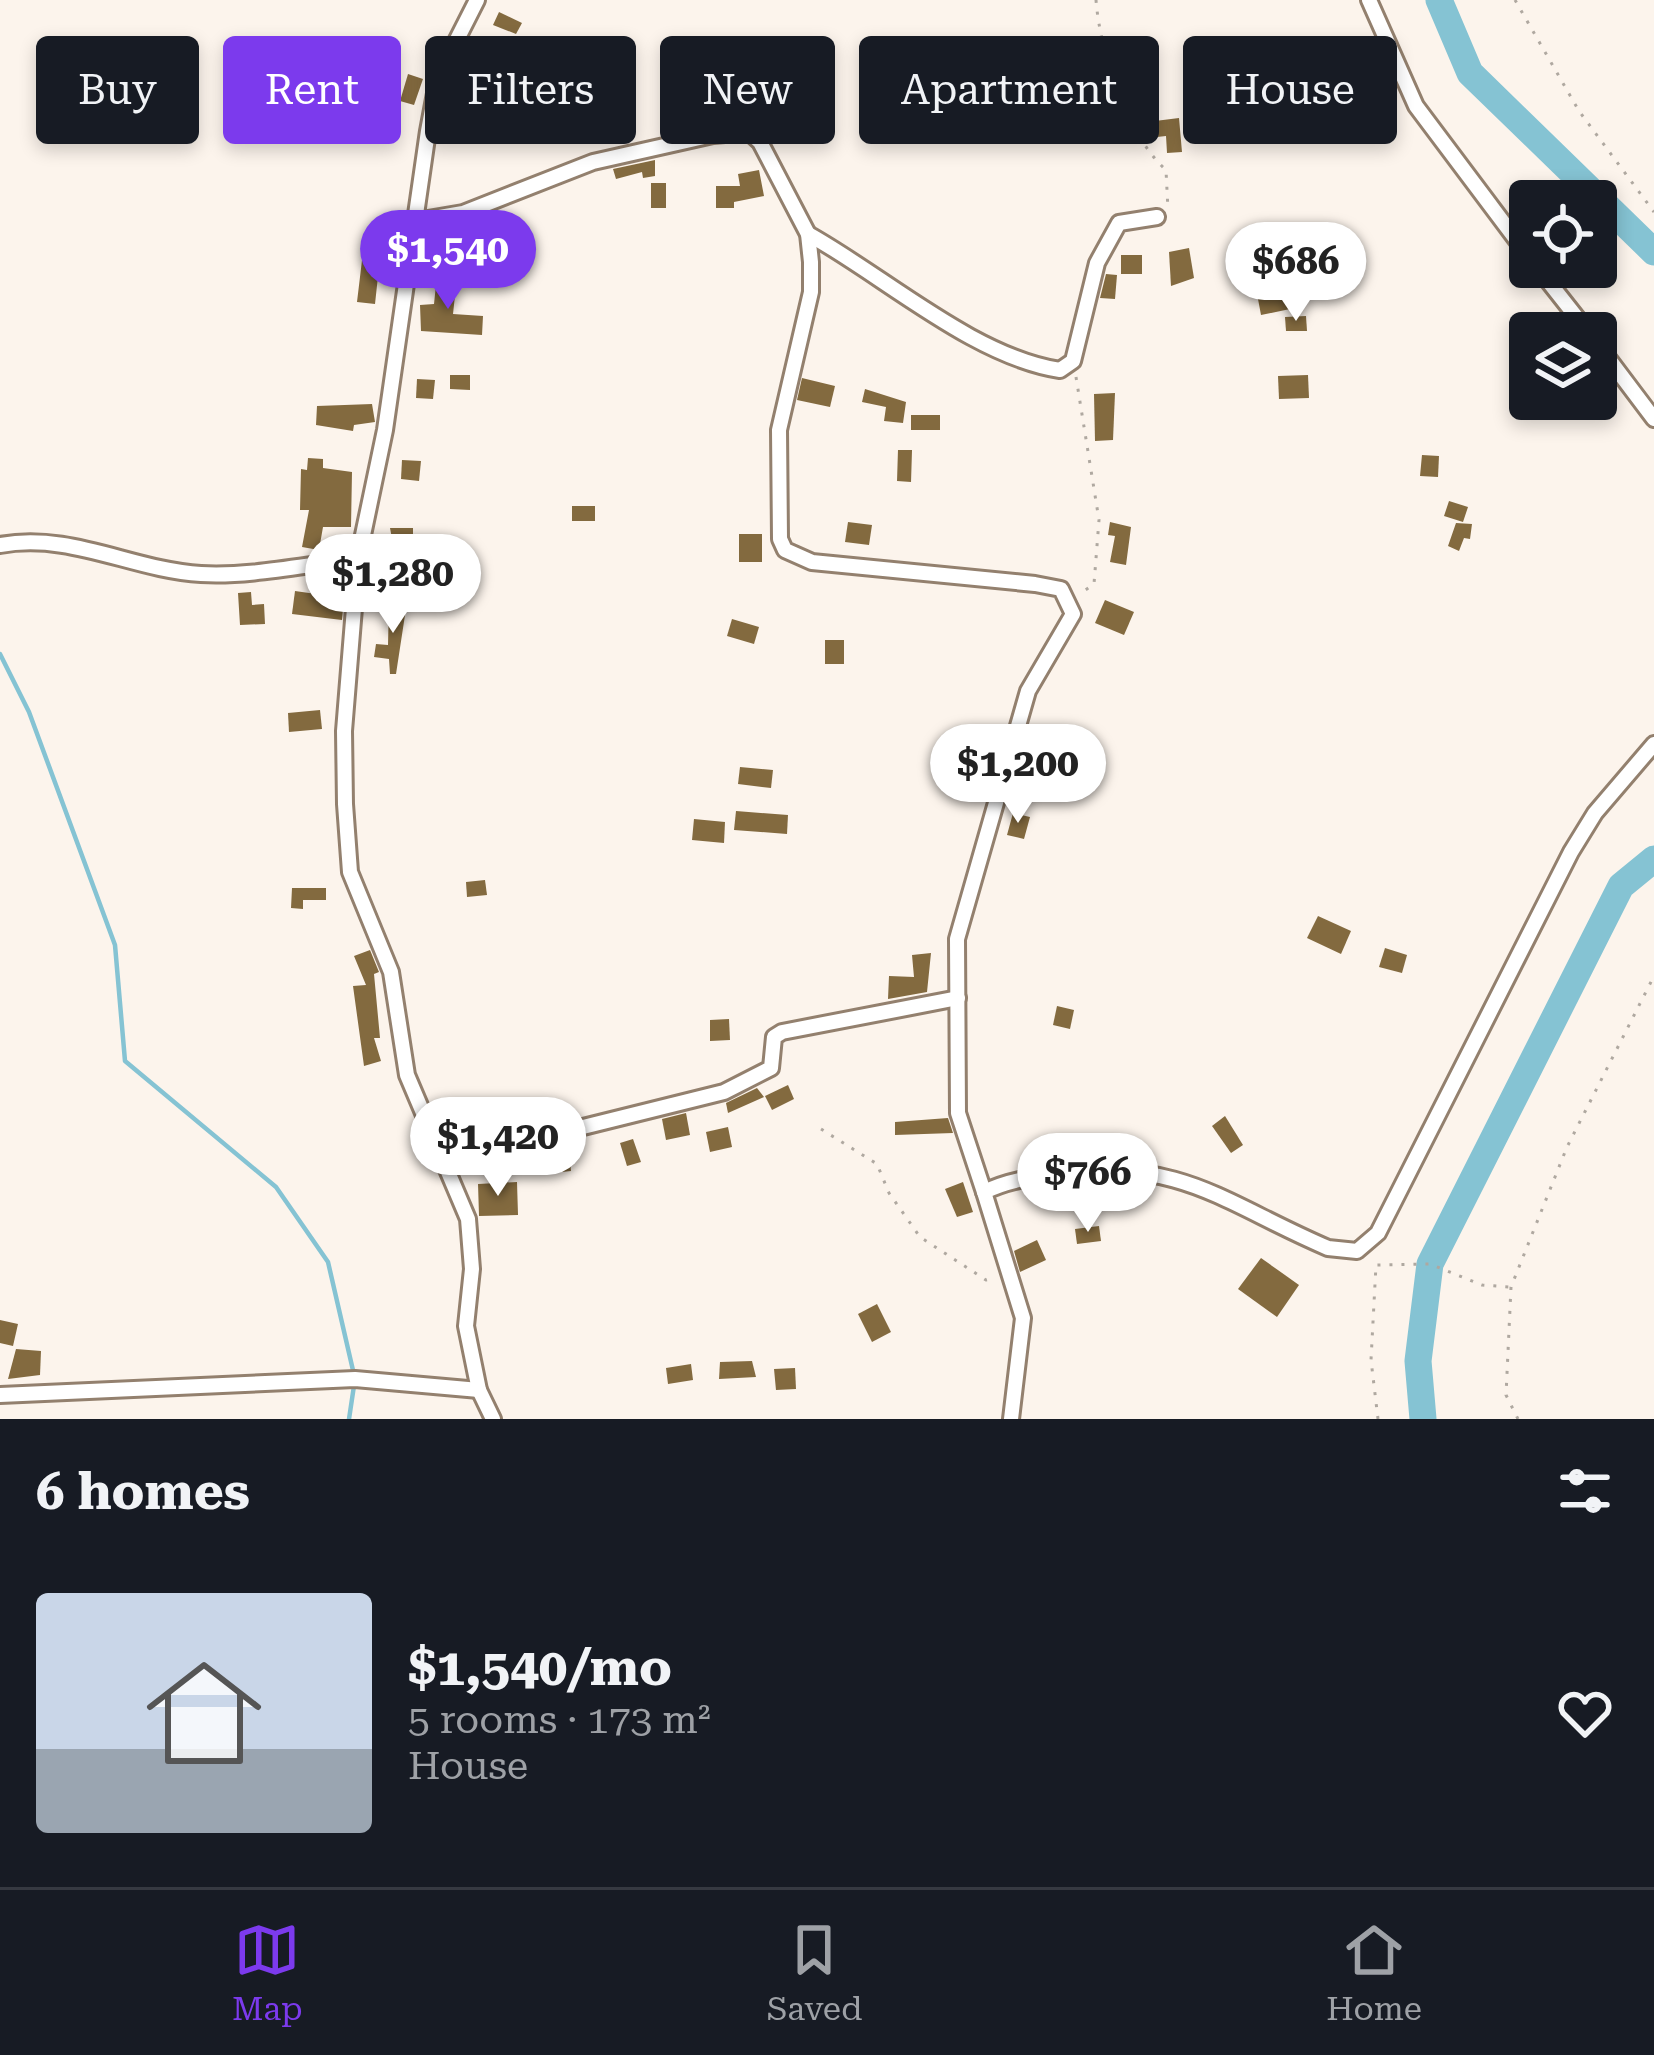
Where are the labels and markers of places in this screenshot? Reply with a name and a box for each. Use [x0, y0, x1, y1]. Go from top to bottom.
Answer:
pin: $1,540 [350, 210, 546, 312]
pin: $686 [1225, 222, 1367, 324]
pin: $1,280 [295, 534, 491, 636]
pin: $1,200 [920, 724, 1116, 826]
pin: $1,420 [400, 1097, 596, 1199]
pin: $766 [1017, 1133, 1159, 1235]

